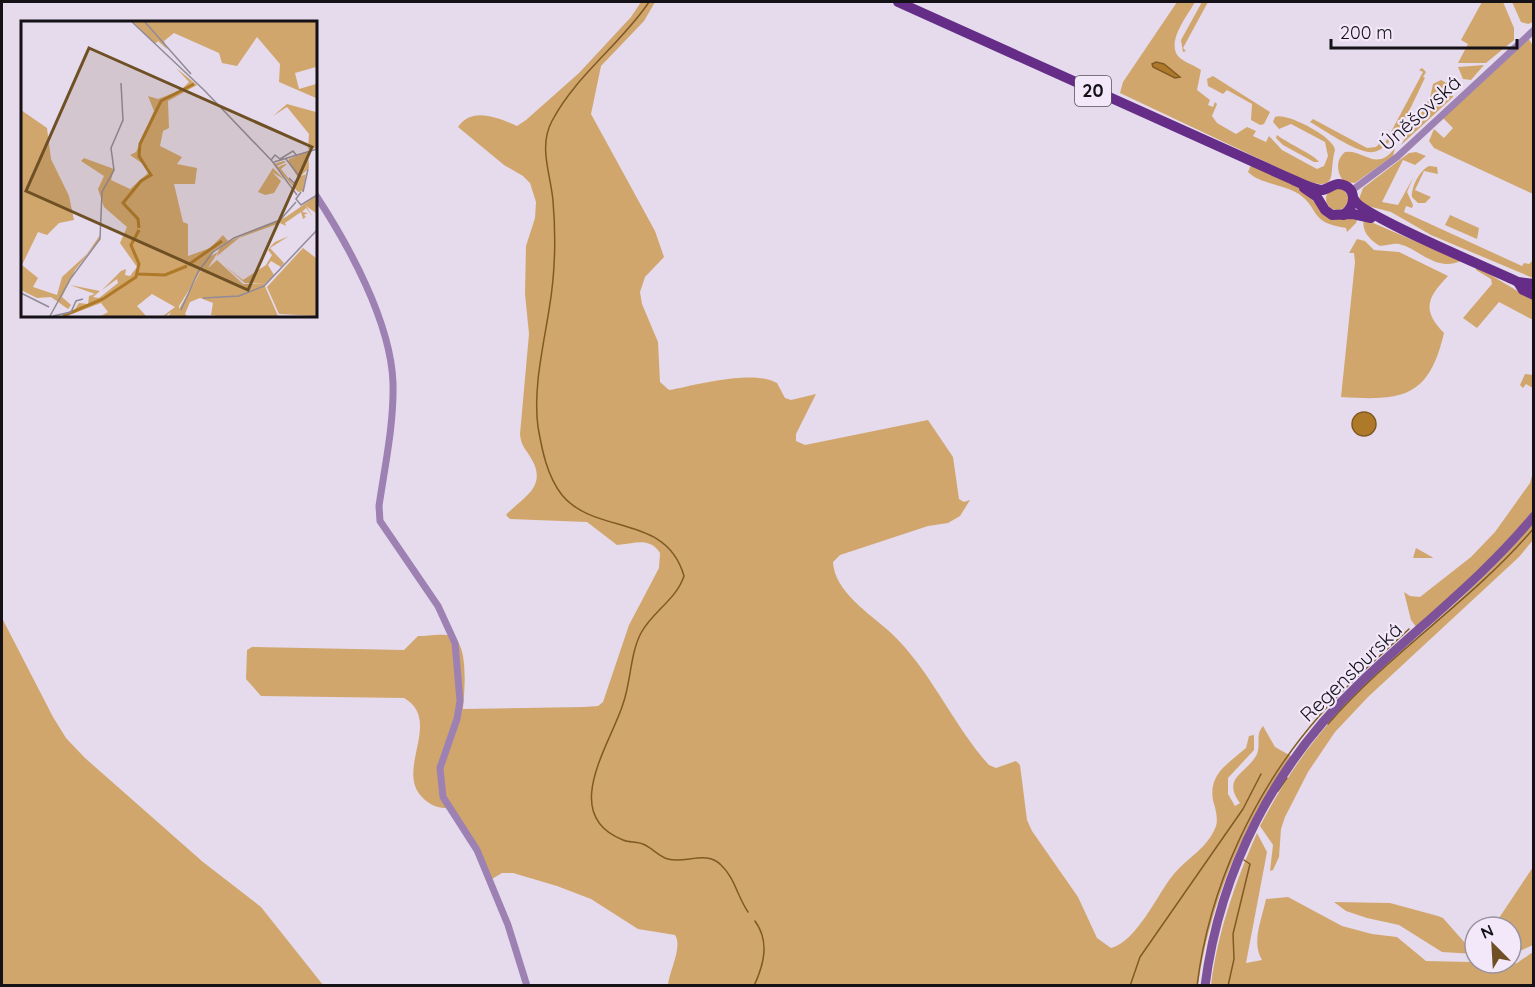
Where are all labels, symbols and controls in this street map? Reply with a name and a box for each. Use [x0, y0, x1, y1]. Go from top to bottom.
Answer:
scale bar [1331, 12, 1517, 50]
inset map [21, 21, 316, 316]
text: 200 m [1340, 21, 1393, 44]
street label: Úněšovská [1374, 70, 1466, 156]
road number: 20 [1075, 76, 1111, 106]
street label: Regensburská [1294, 617, 1407, 727]
north arrow [1463, 915, 1523, 975]
text: N [1477, 920, 1496, 943]

